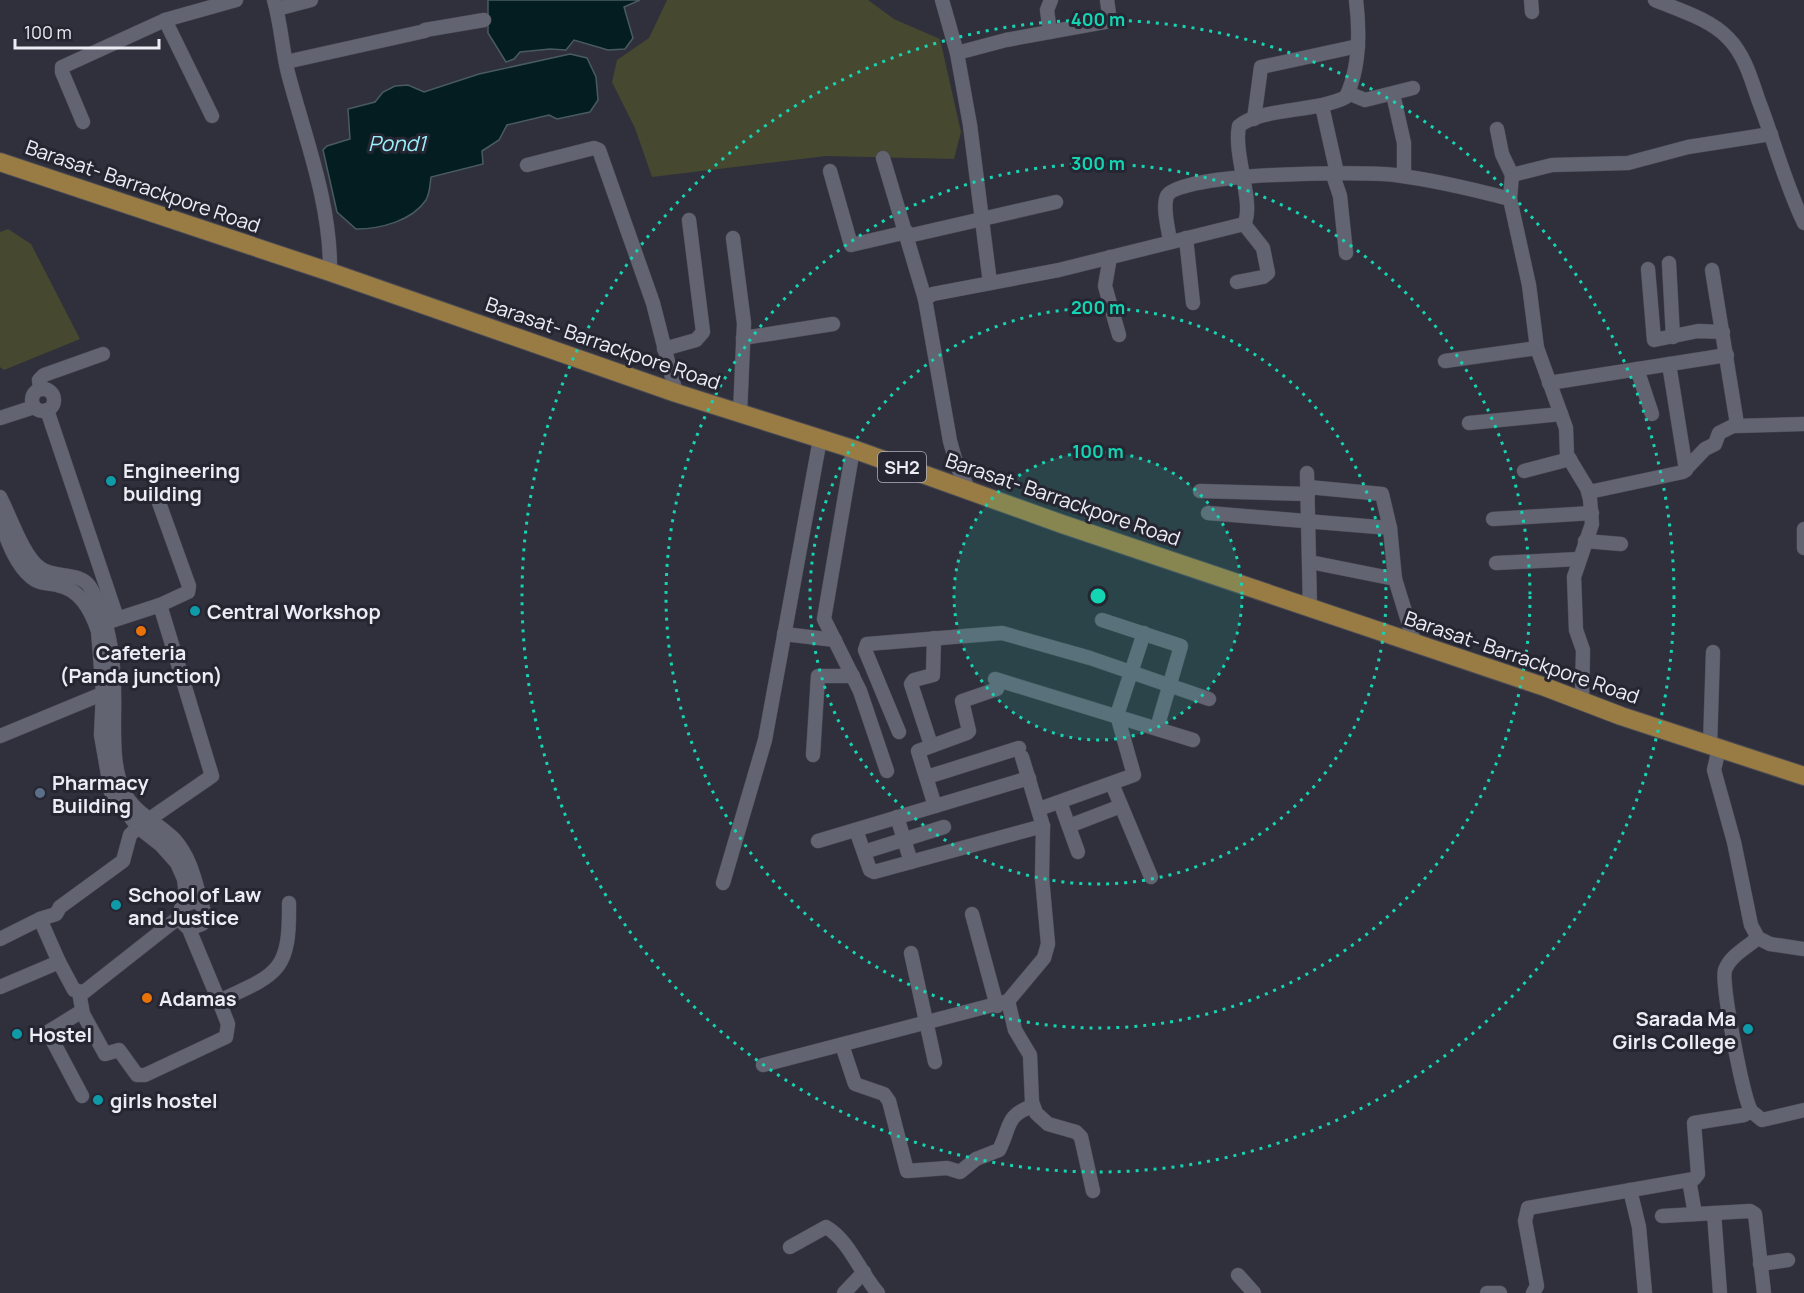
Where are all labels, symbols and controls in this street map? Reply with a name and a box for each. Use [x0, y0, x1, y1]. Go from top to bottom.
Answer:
text: 400 m [1071, 7, 1125, 31]
scale bar [15, 12, 159, 50]
text: 100 m [24, 20, 72, 44]
water label: Pond1 [368, 129, 428, 157]
street label: Barasat- Barrackpore Road [22, 133, 264, 239]
text: 300 m [1071, 151, 1125, 175]
street label: Barasat- Barrackpore Road [482, 290, 724, 396]
text: 200 m [1071, 295, 1125, 319]
text: 100 m [1072, 439, 1124, 463]
street label: Barasat- Barrackpore Road [942, 446, 1184, 552]
road number: SH2 [878, 452, 926, 482]
place label: Engineering building [123, 457, 240, 507]
marker: Engineering building [104, 474, 118, 488]
centre of rings [1088, 586, 1108, 606]
place label: Central Workshop [207, 598, 381, 625]
marker: Central Workshop [188, 604, 202, 618]
street label: Barasat- Barrackpore Road [1401, 604, 1643, 710]
marker: Cafeteria (Panda junction) [134, 624, 148, 638]
place label: Cafeteria (Panda junction) [59, 639, 223, 689]
place label: Pharmacy Building [52, 769, 149, 819]
marker: Pharmacy Building [33, 786, 47, 800]
place label: School of Law and Justice [128, 881, 261, 931]
marker: School of Law and Justice [109, 898, 123, 912]
place label: Adamas [159, 985, 237, 1012]
marker: Adamas [140, 991, 154, 1005]
place label: Sarada Ma Girls College [1613, 1005, 1736, 1055]
place label: Hostel [29, 1021, 92, 1048]
marker: Sarada Ma Girls College [1741, 1022, 1755, 1036]
marker: Hostel [10, 1027, 24, 1041]
place label: girls hostel [110, 1087, 218, 1114]
marker: girls hostel [91, 1093, 105, 1107]

